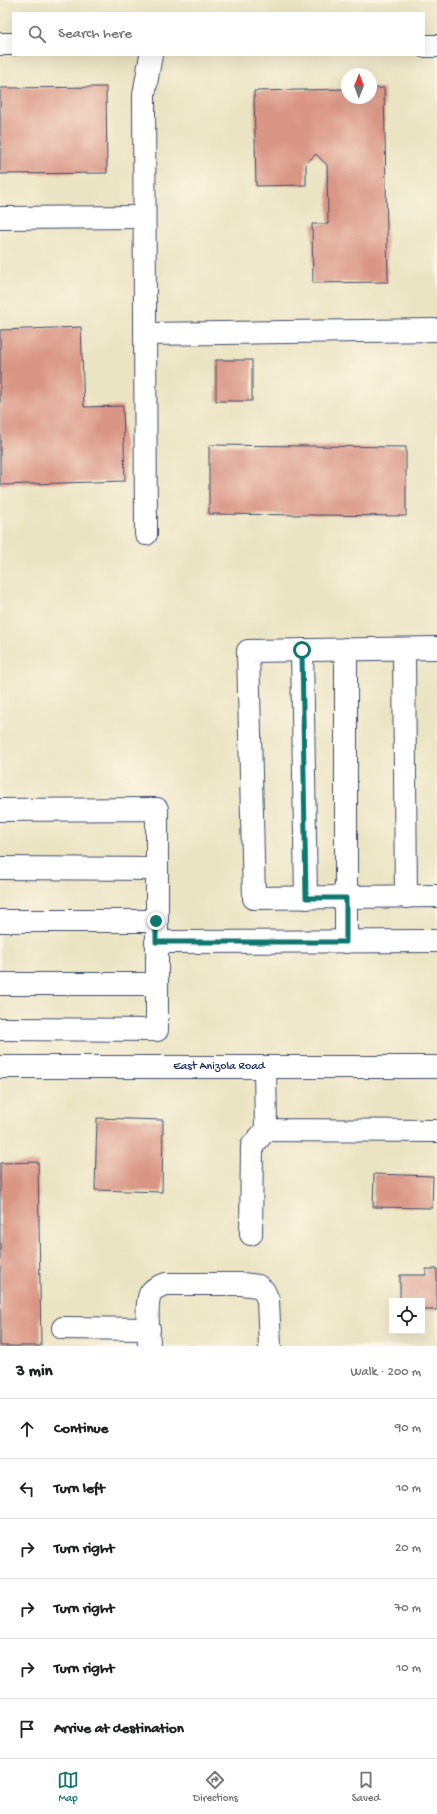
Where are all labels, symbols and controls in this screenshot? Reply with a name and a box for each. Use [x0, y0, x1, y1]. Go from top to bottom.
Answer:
search box [12, 12, 425, 56]
icon: search [26, 23, 48, 45]
text: Search here [58, 25, 132, 43]
north arrow [341, 68, 377, 104]
route start [293, 641, 311, 659]
route end [147, 912, 165, 930]
street label: East Anizola Road [173, 1060, 266, 1074]
map controls [389, 1298, 425, 1334]
button: locate [389, 1298, 425, 1334]
text: 3 min [16, 1362, 53, 1382]
text: Walk · 200 m [350, 1365, 421, 1380]
icon: ahead [16, 1418, 38, 1440]
text: Continue [54, 1420, 108, 1438]
text: 90 m [395, 1421, 421, 1436]
icon: left [16, 1478, 38, 1500]
text: Turn left [54, 1480, 105, 1498]
text: 10 m [396, 1481, 421, 1496]
icon: right [16, 1538, 38, 1560]
text: Turn right [54, 1540, 114, 1558]
text: 20 m [395, 1541, 421, 1556]
icon: right [16, 1598, 38, 1620]
text: Turn right [54, 1600, 114, 1618]
text: 70 m [395, 1601, 421, 1616]
icon: right [16, 1658, 38, 1680]
text: Turn right [54, 1660, 114, 1678]
text: 10 m [396, 1661, 421, 1676]
icon: arrive [16, 1718, 38, 1740]
text: Arrive at destination [54, 1720, 184, 1738]
tab: Map [57, 1769, 79, 1805]
tab: Directions [193, 1769, 238, 1805]
tab: Saved [352, 1769, 380, 1805]

